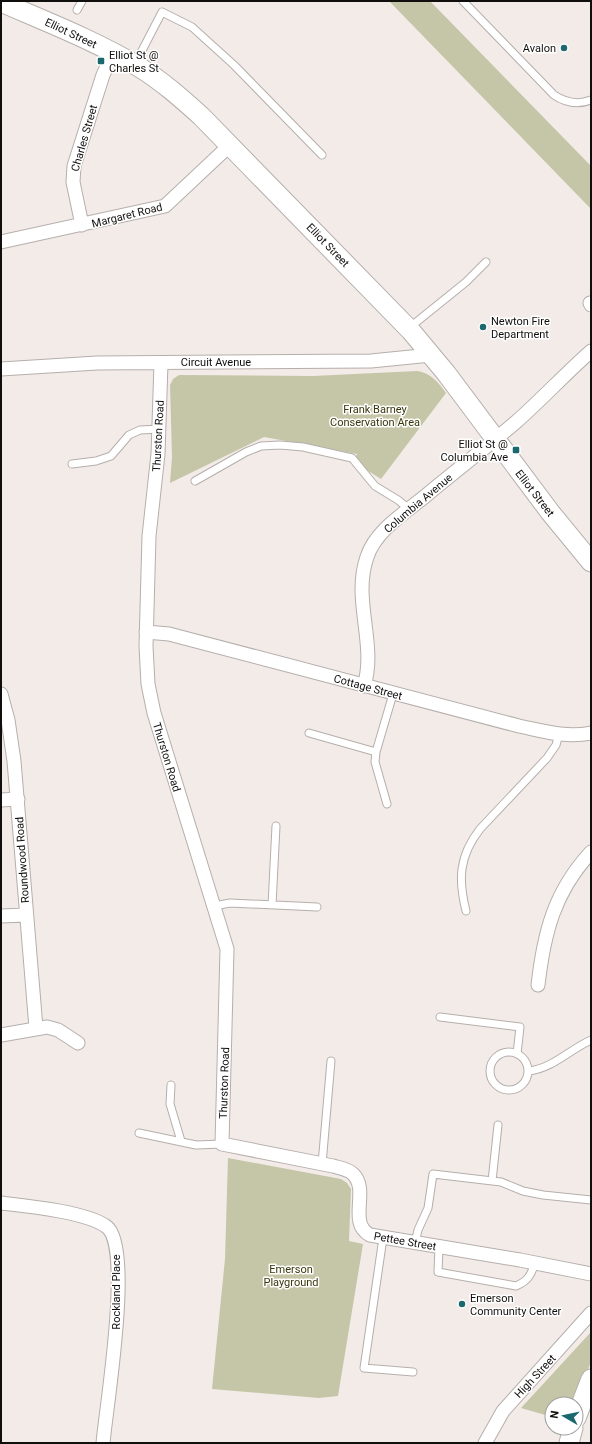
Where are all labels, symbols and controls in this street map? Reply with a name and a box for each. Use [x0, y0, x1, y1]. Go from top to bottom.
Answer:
street label: Elliot Street [43, 16, 99, 51]
place label: Avalon [523, 42, 556, 55]
marker: Avalon [559, 43, 569, 53]
place label: Elliot St @ Charles St [109, 49, 159, 75]
marker: Elliot St @ Charles St [96, 56, 106, 66]
street label: Charles Street [69, 103, 100, 173]
street label: Margaret Road [90, 200, 164, 231]
street label: Elliot Street [304, 221, 352, 270]
place label: Newton Fire Department [491, 315, 550, 341]
marker: Newton Fire Department [478, 322, 488, 332]
street label: Circuit Avenue [181, 356, 251, 369]
street label: Thurston Road [150, 400, 167, 472]
park label: Frank Barney Conservation Area [330, 403, 420, 429]
place label: Elliot St @ Columbia Ave [441, 438, 508, 464]
marker: Elliot St @ Columbia Ave [511, 445, 521, 455]
street label: Elliot Street [512, 467, 557, 520]
street label: Columbia Avenue [381, 471, 455, 536]
street label: Cottage Street [332, 672, 404, 703]
street label: Thurston Road [150, 721, 183, 793]
street label: Roundwood Road [13, 816, 32, 904]
street label: Thurston Road [217, 1047, 232, 1119]
street label: Pettee Street [373, 1230, 438, 1253]
street label: Rockland Place [110, 1254, 123, 1330]
park label: Emerson Playground [263, 1263, 319, 1289]
place label: Emerson Community Center [470, 1292, 562, 1318]
marker: Emerson Community Center [457, 1299, 467, 1309]
street label: High Street [512, 1352, 559, 1401]
north arrow [544, 1396, 584, 1436]
text: N [548, 1409, 562, 1419]

